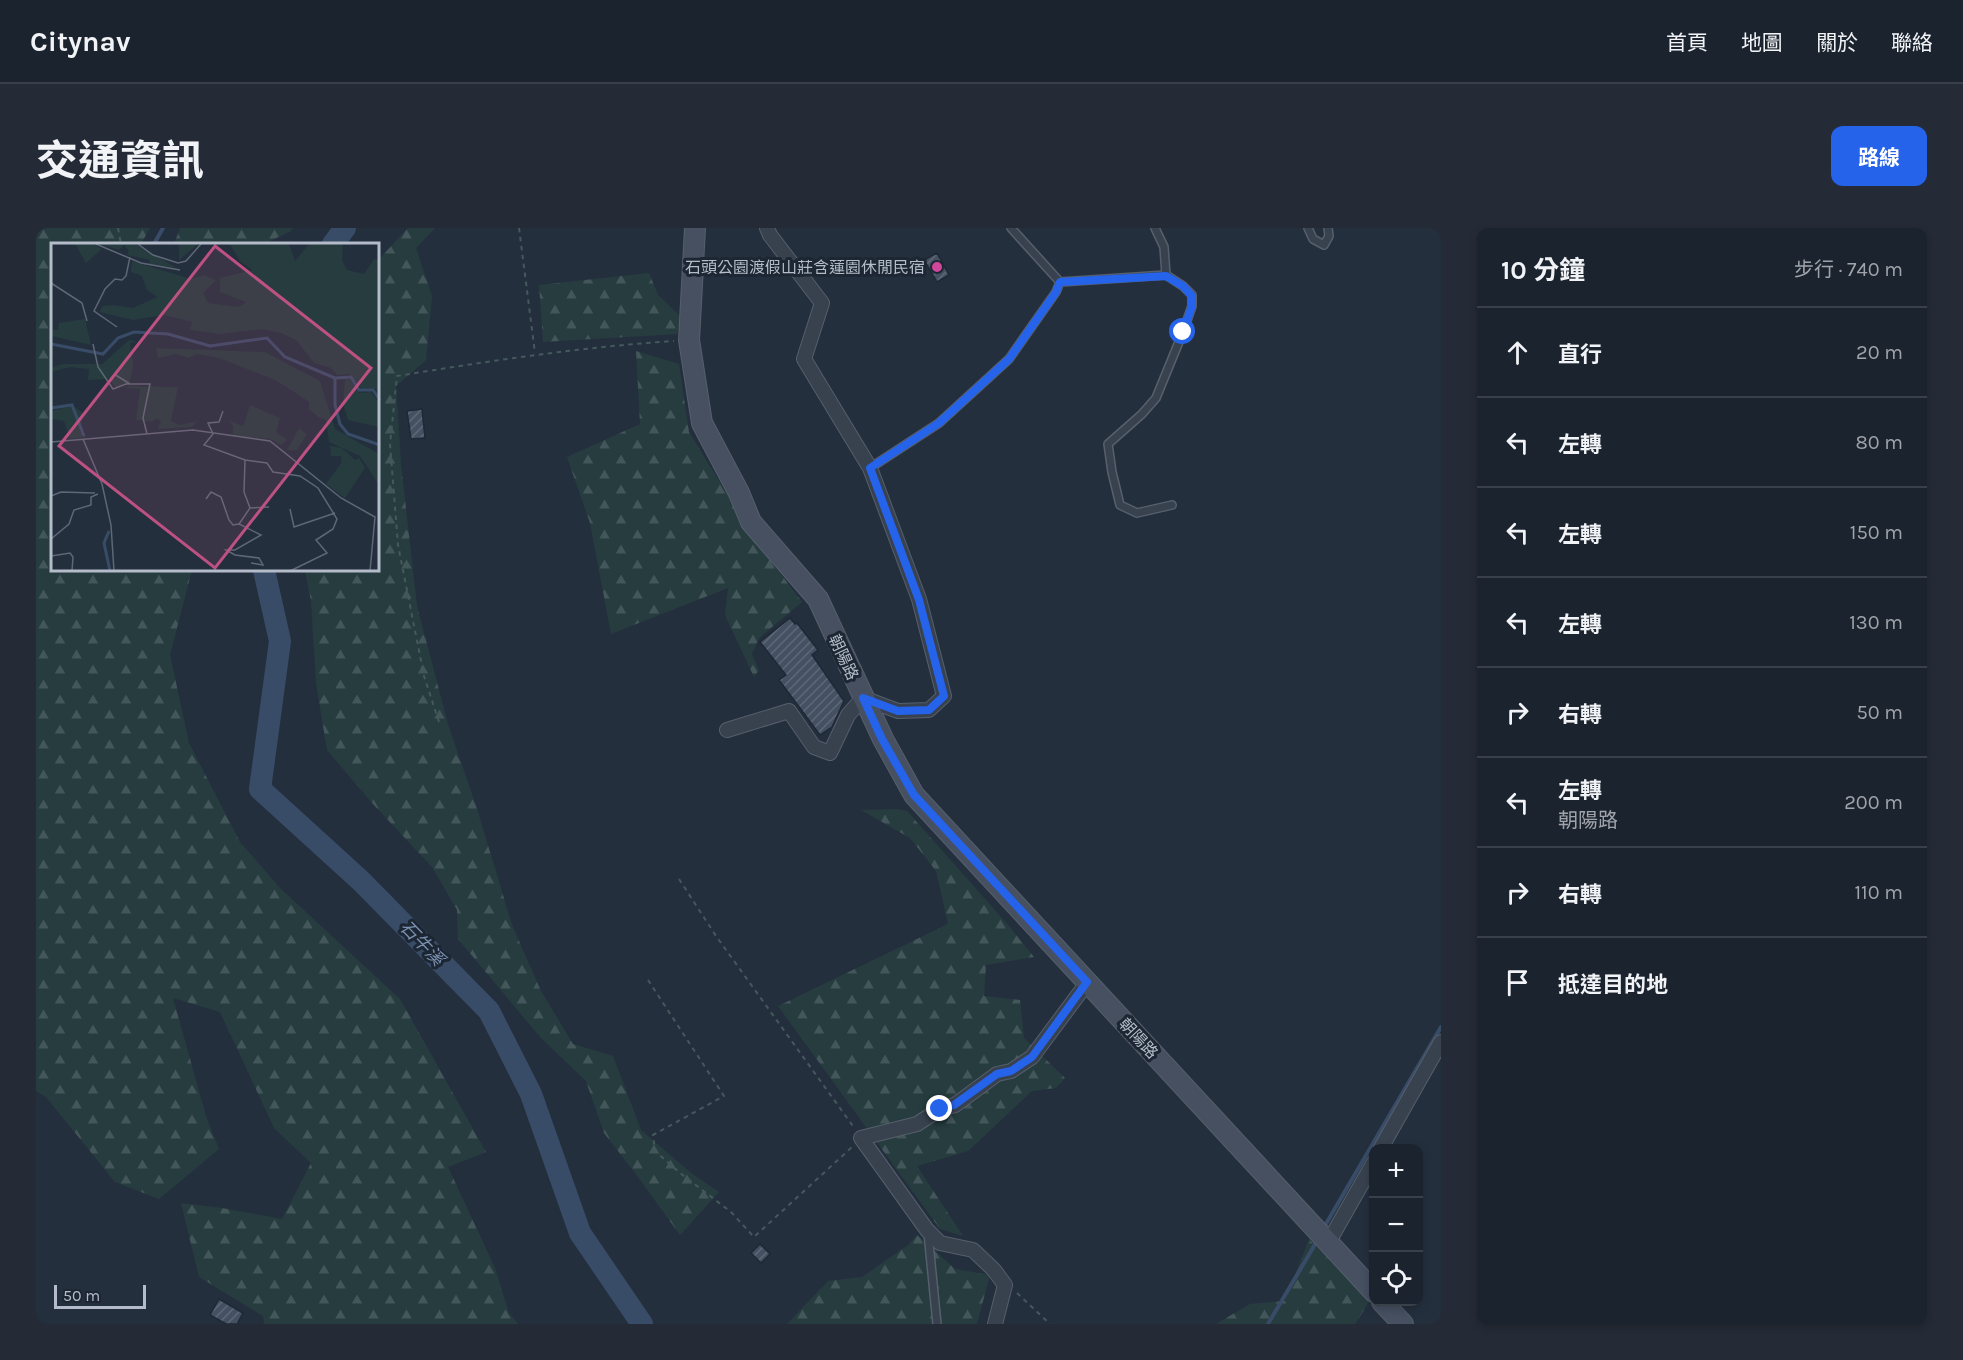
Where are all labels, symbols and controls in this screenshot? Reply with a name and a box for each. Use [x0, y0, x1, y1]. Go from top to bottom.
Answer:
text: Citynav [30, 25, 130, 58]
text: 首頁 [1666, 31, 1708, 55]
text: 地圖 [1741, 31, 1783, 55]
text: 關於 [1816, 31, 1858, 55]
text: 聯絡 [1891, 31, 1933, 55]
button: 路線 [1831, 126, 1927, 186]
text: 交通資訊 [36, 136, 204, 186]
inset map [51, 243, 380, 572]
text: 10 分鐘 [1501, 255, 1585, 286]
place label: 石頭公園渡假山莊含蓮園休閒民宿 [685, 258, 925, 277]
text: 步行 · 740 m [1794, 258, 1903, 281]
marker: 石頭公園渡假山莊含蓮園休閒民宿 [930, 260, 944, 274]
route start [1169, 318, 1195, 344]
icon: ahead [1501, 336, 1534, 369]
text: 20 m [1856, 341, 1903, 364]
text: 直行 [1558, 342, 1602, 368]
icon: left [1501, 426, 1534, 459]
text: 80 m [1855, 431, 1903, 454]
text: 左轉 [1558, 432, 1602, 458]
icon: left [1501, 516, 1534, 549]
text: 150 m [1850, 521, 1903, 544]
text: 左轉 [1558, 522, 1602, 548]
icon: left [1501, 606, 1534, 639]
text: 130 m [1849, 611, 1903, 634]
text: 左轉 [1558, 612, 1602, 638]
street label: 朝陽路 [825, 631, 862, 683]
icon: right [1501, 696, 1534, 729]
text: 50 m [1856, 701, 1903, 724]
text: 右轉 [1558, 702, 1602, 728]
text: 左轉 [1558, 778, 1602, 804]
icon: left [1501, 786, 1534, 819]
text: 200 m [1844, 791, 1903, 814]
text: 朝陽路 [1558, 809, 1618, 832]
icon: right [1501, 876, 1534, 909]
text: 110 m [1854, 881, 1903, 904]
text: 右轉 [1558, 882, 1602, 908]
water label: 石牛溪 [395, 916, 451, 972]
icon: arrive [1501, 966, 1534, 999]
text: 抵達目的地 [1558, 972, 1668, 998]
street label: 朝陽路 [1115, 1014, 1162, 1062]
route end [926, 1095, 952, 1121]
map controls [1369, 1144, 1423, 1306]
button: + [1369, 1144, 1423, 1198]
button: − [1369, 1198, 1423, 1252]
button: locate [1369, 1252, 1423, 1306]
scale bar [54, 1282, 146, 1310]
text: 50 m [63, 1286, 100, 1305]

